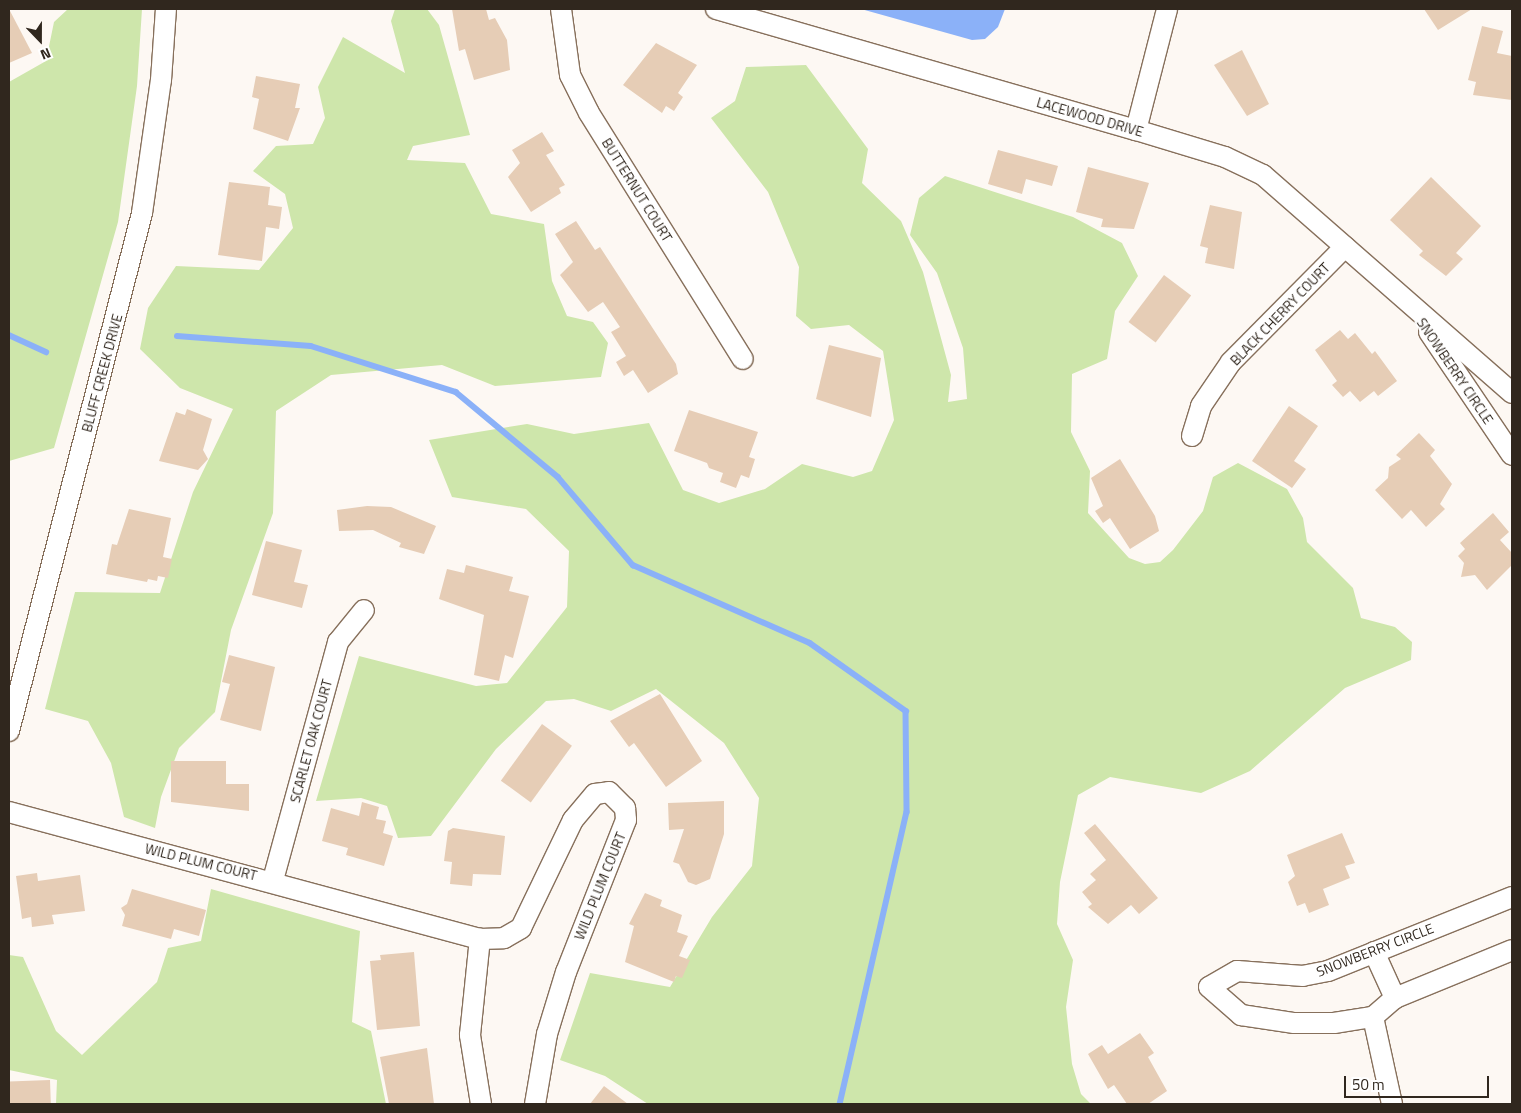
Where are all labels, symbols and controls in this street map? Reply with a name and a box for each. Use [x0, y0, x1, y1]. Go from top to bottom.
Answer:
north arrow [15, 15, 65, 65]
text: N [37, 43, 54, 66]
street label: LACEWOOD DRIVE [1035, 94, 1145, 140]
street label: BUTTERNUT COURT [598, 135, 676, 245]
street label: BLACK CHERRY COURT [1227, 259, 1333, 369]
street label: BLUFF CREEK DRIVE [78, 312, 126, 434]
street label: SNOWBERRY CIRCLE [1413, 315, 1497, 427]
street label: SCARLET OAK COURT [286, 677, 336, 805]
street label: WILD PLUM COURT [571, 830, 629, 942]
street label: WILD PLUM COURT [143, 840, 259, 884]
street label: SNOWBERRY CIRCLE [1314, 920, 1436, 980]
scale bar [1346, 1066, 1491, 1098]
text: 50 m [1352, 1073, 1385, 1096]

